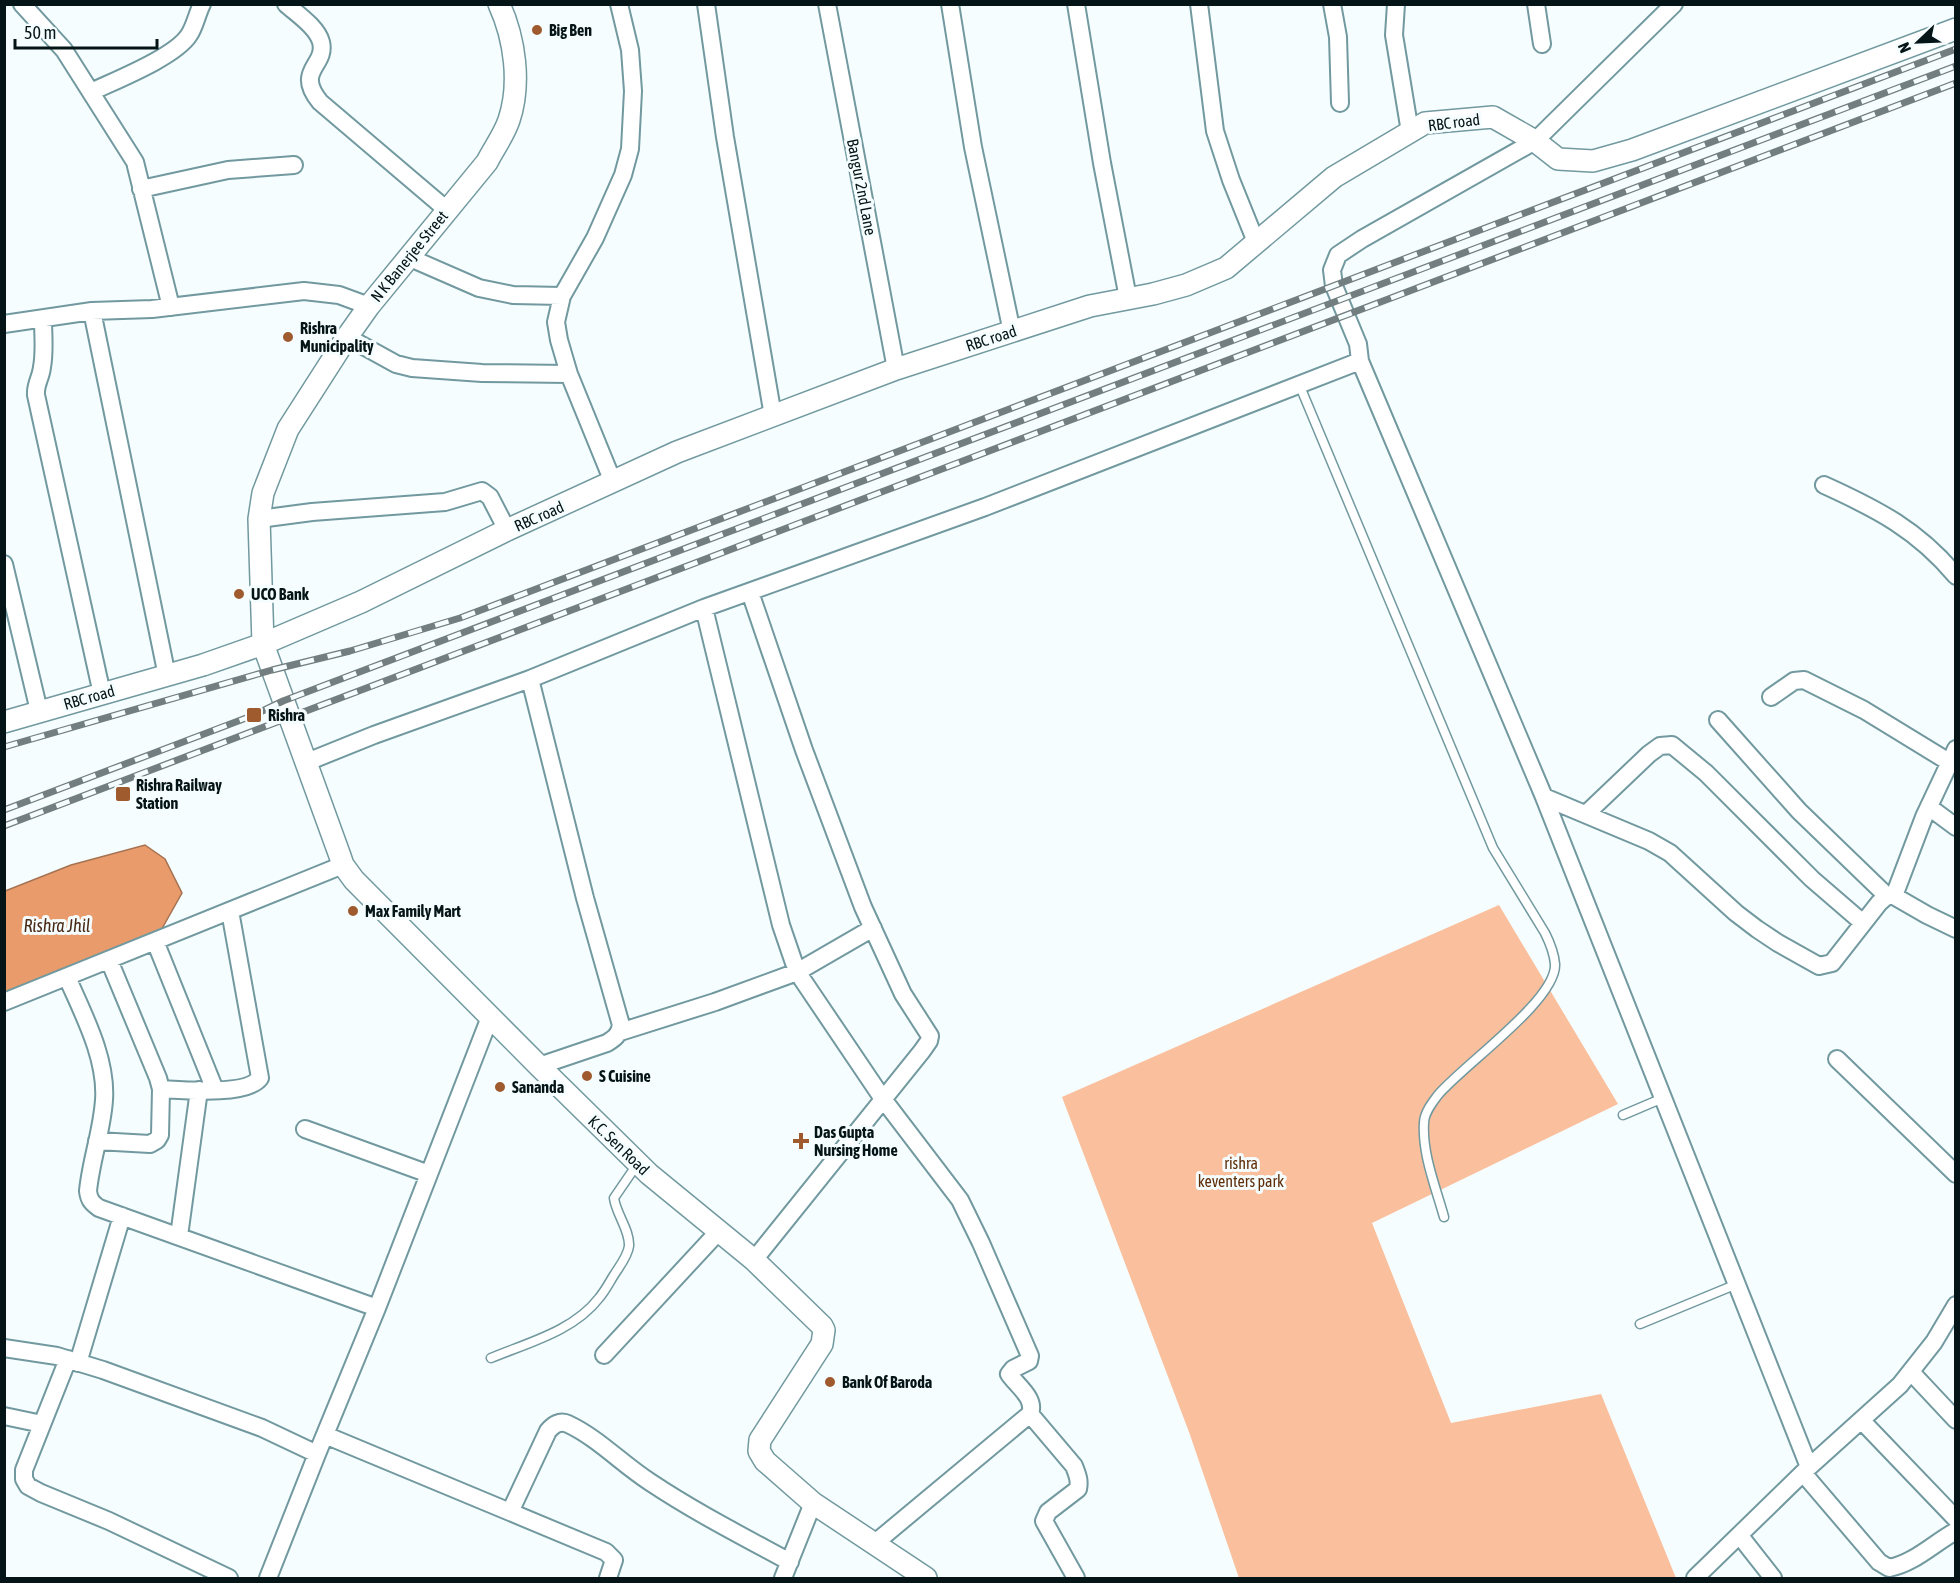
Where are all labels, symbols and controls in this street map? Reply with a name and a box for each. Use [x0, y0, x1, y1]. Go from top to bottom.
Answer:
scale bar [15, 12, 158, 50]
north arrow [1888, 12, 1948, 72]
place label: Big Ben [549, 21, 592, 39]
text: 50 m [24, 22, 56, 43]
marker: Big Ben [530, 23, 544, 37]
text: N [1894, 40, 1914, 56]
street label: RBC road [1427, 110, 1481, 134]
street label: Bangur 2nd Lane [843, 137, 880, 237]
street label: N K Banerjee Street [367, 207, 452, 306]
place label: Rishra Municipality [300, 319, 374, 355]
street label: RBC road [963, 321, 1019, 355]
marker: Rishra Municipality [281, 330, 295, 344]
street label: RBC road [511, 497, 567, 535]
place label: UCO Bank [251, 585, 310, 603]
marker: UCO Bank [232, 587, 246, 601]
street label: RBC road [61, 681, 117, 713]
marker: Rishra [245, 706, 263, 724]
place label: Rishra [268, 706, 305, 724]
place label: Rishra Railway Station [136, 776, 222, 812]
marker: Rishra Railway Station [114, 785, 132, 803]
place label: Max Family Mart [365, 902, 461, 920]
marker: Max Family Mart [346, 904, 360, 918]
water label: Rishra Jhil [23, 915, 91, 936]
place label: S Cuisine [599, 1067, 651, 1085]
marker: S Cuisine [580, 1069, 594, 1083]
place label: Sananda [512, 1078, 564, 1096]
marker: Sananda [493, 1080, 507, 1094]
street label: K.C. Sen Road [585, 1112, 653, 1178]
place label: Das Gupta Nursing Home [814, 1123, 898, 1159]
marker: Das Gupta Nursing Home [792, 1132, 810, 1150]
park label: rishra keventers park [1198, 1154, 1284, 1191]
place label: Bank Of Baroda [842, 1373, 932, 1391]
marker: Bank Of Baroda [823, 1375, 837, 1389]

